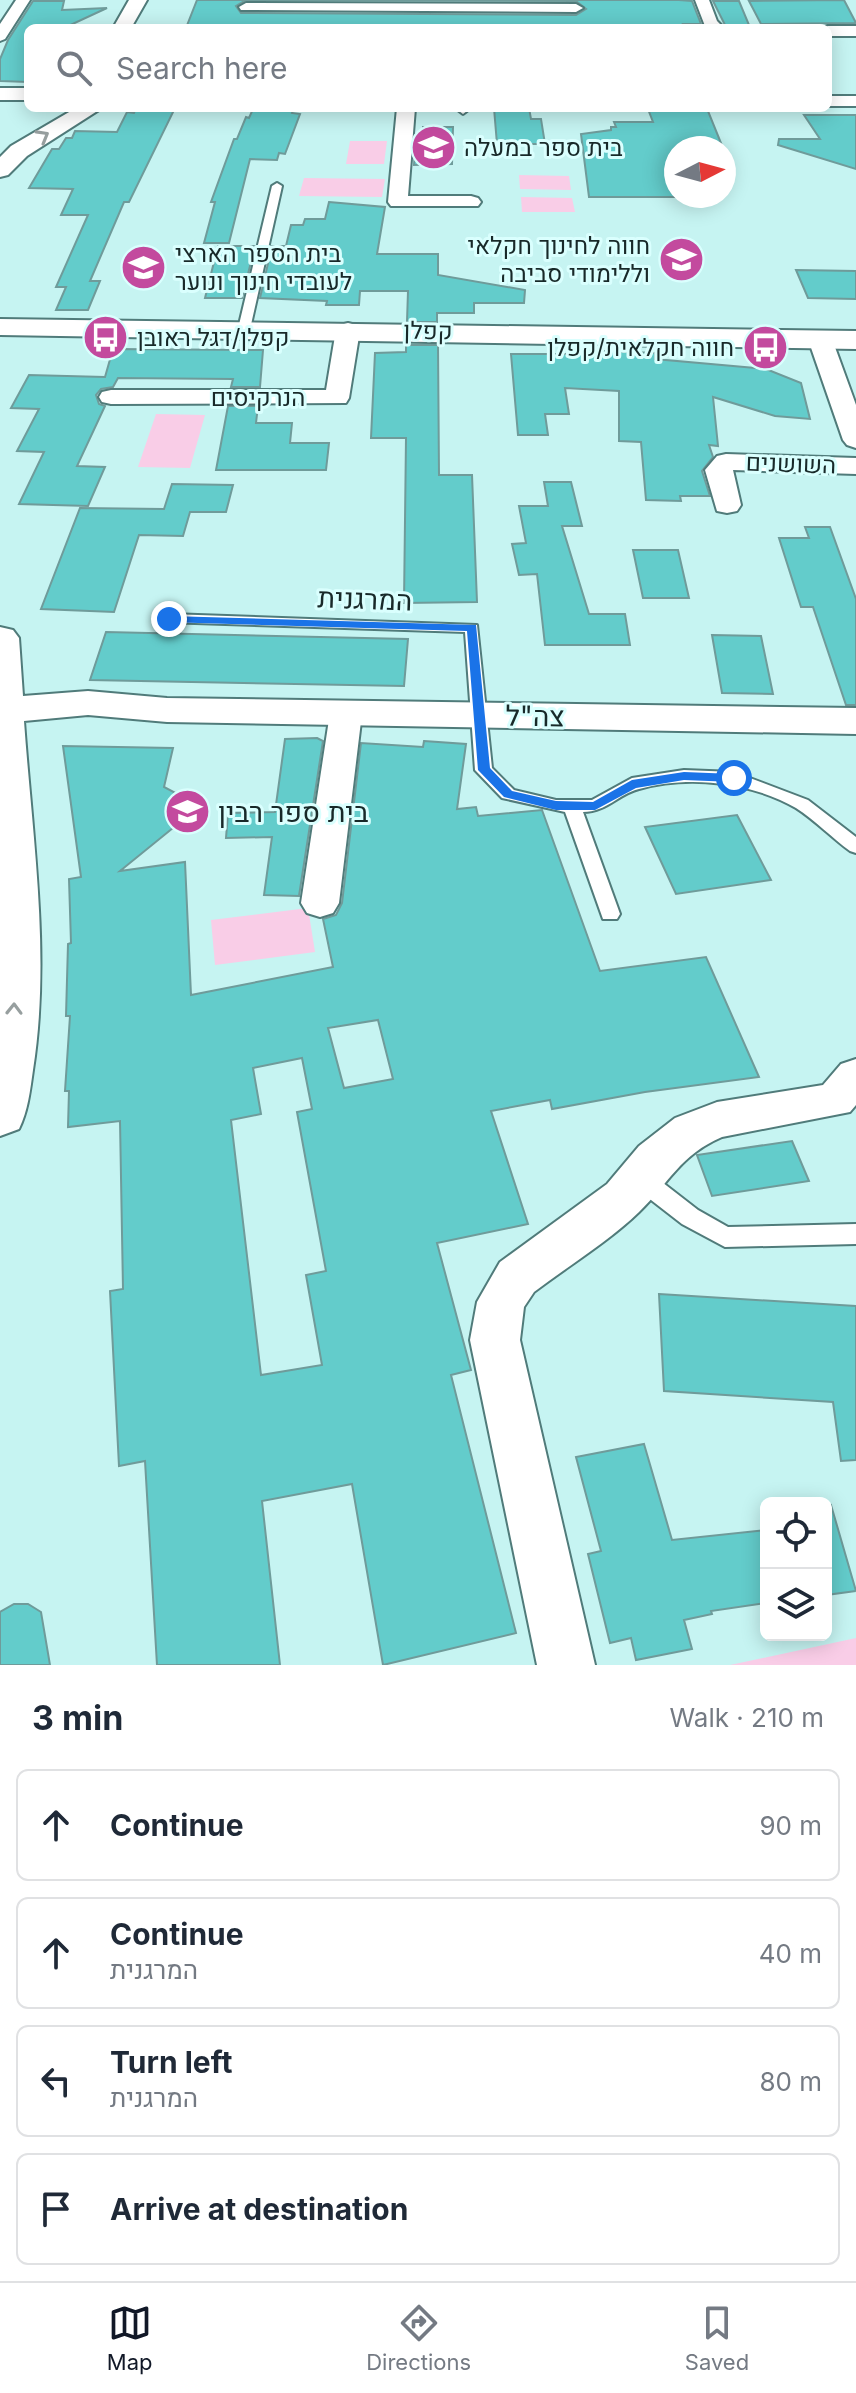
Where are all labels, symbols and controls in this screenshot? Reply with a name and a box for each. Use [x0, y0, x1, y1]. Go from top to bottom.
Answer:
search box [24, 24, 832, 112]
icon: search [52, 46, 96, 90]
text: Search here [116, 50, 288, 86]
school or university icon: בית ספר במעלה [409, 124, 457, 172]
one-way arrow [34, 130, 49, 146]
place label: בית ספר במעלה [464, 133, 623, 162]
north arrow [664, 136, 736, 208]
place label: חווה לחינוך חקלאי וללימודי סביבה [467, 231, 650, 288]
school or university icon: חווה לחינוך חקלאי וללימודי סביבה [657, 236, 705, 284]
place label: בית הספר הארצי לעובדי חינוך ונוער [175, 239, 352, 296]
school or university icon: בית הספר הארצי לעובדי חינוך ונוער [120, 244, 168, 292]
bus stop icon: קפלן/דגל ראובן [82, 314, 130, 362]
street label: קפלן [403, 316, 453, 345]
place label: קפלן/דגל ראובן [137, 323, 290, 352]
bus stop icon: חווה חקלאית/קפלן [741, 324, 789, 372]
place label: חווה חקלאית/קפלן [547, 333, 734, 362]
street label: הנרקיסים [211, 383, 305, 412]
street label: השושנים [745, 447, 837, 480]
street label: המרגנית [317, 580, 413, 618]
route end [151, 601, 187, 637]
street label: צה"ל [505, 698, 565, 734]
route start [716, 760, 752, 796]
school or university icon: בית ספר רבין [163, 788, 211, 836]
place label: בית ספר רבין [218, 795, 369, 829]
one-way arrow [5, 1002, 23, 1015]
map controls [760, 1497, 832, 1641]
button: locate [760, 1497, 832, 1569]
button: layers [760, 1569, 832, 1641]
text: 3 min [32, 1697, 123, 1738]
text: Walk · 210 m [669, 1702, 824, 1733]
icon: ahead [34, 1803, 78, 1847]
text: Continue [110, 1807, 244, 1843]
text: 90 m [759, 1810, 822, 1841]
text: Continue [110, 1916, 244, 1952]
icon: ahead [34, 1931, 78, 1975]
text: 40 m [759, 1938, 822, 1969]
text: המרגנית [110, 1954, 198, 1985]
text: Turn left [110, 2044, 232, 2080]
icon: left [34, 2059, 78, 2103]
text: 80 m [759, 2066, 822, 2097]
text: המרגנית [110, 2082, 198, 2113]
icon: arrive [34, 2187, 78, 2231]
text: Arrive at destination [110, 2191, 408, 2227]
tab: Map [107, 2301, 153, 2375]
tab: Directions [366, 2301, 471, 2375]
tab: Saved [685, 2301, 749, 2375]

